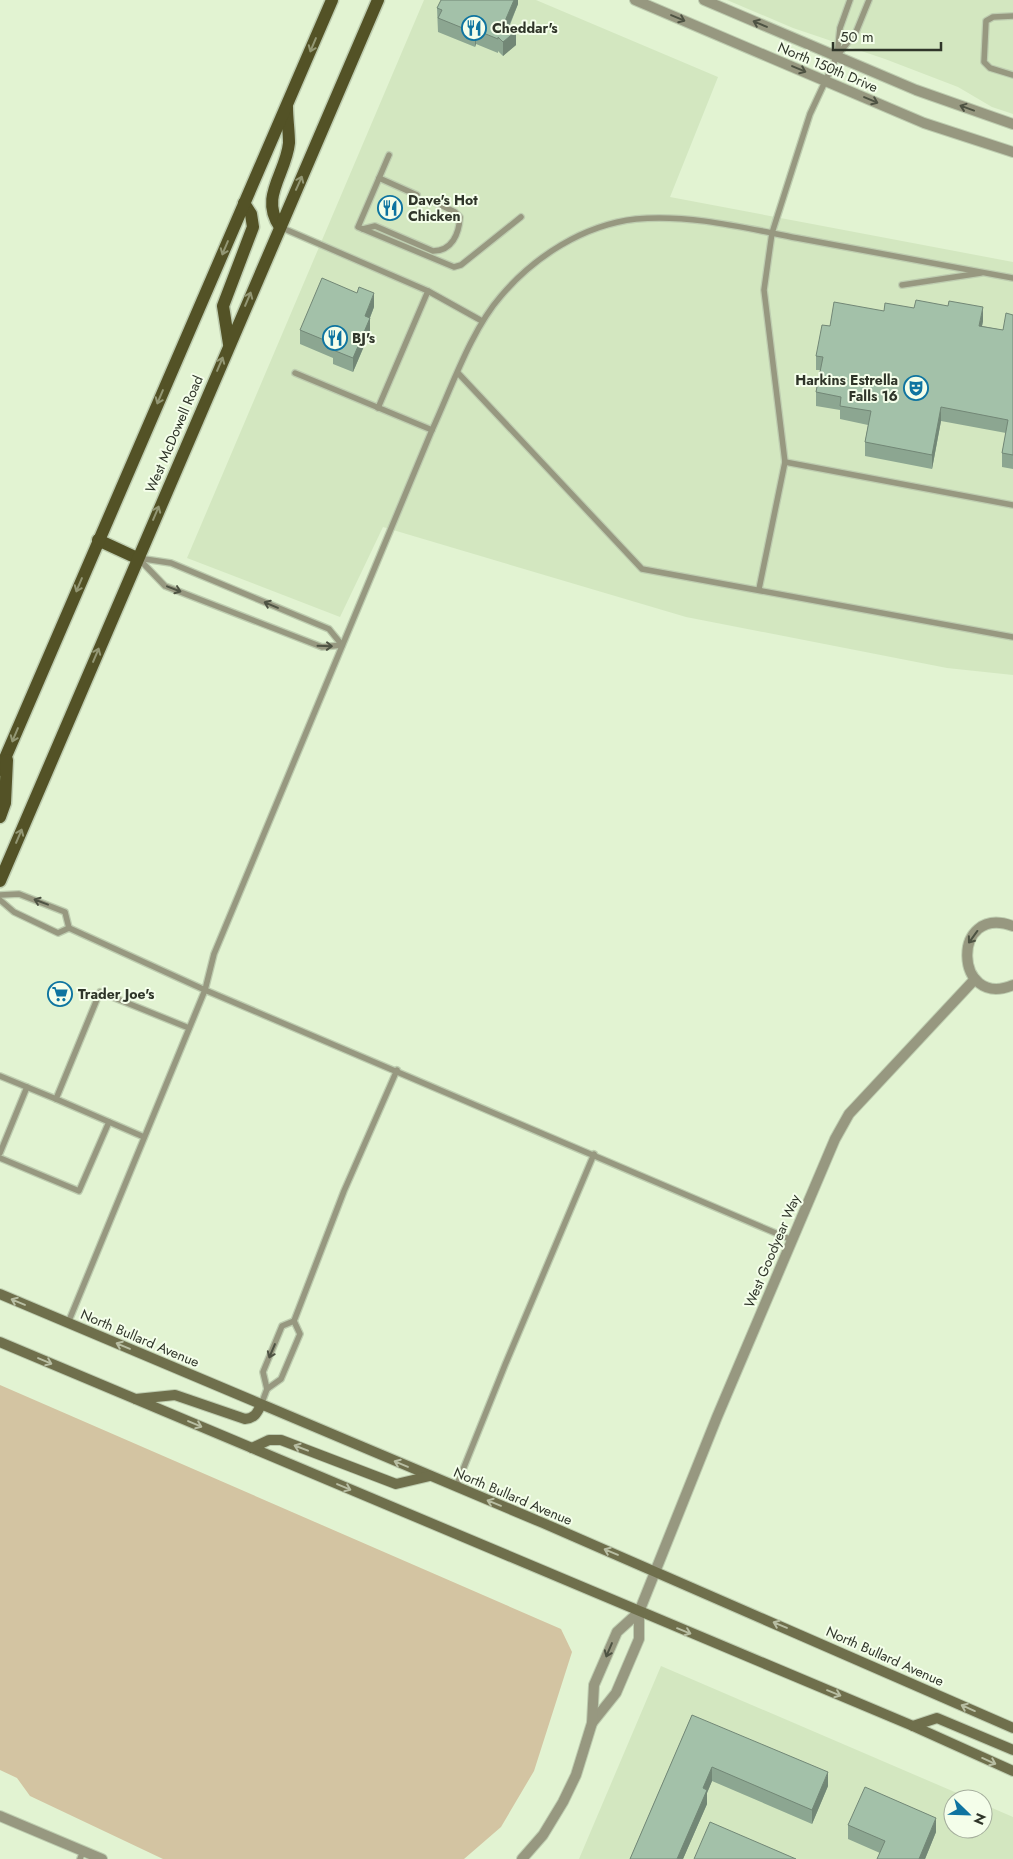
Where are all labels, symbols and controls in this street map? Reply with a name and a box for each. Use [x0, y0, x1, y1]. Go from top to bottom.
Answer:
one-way arrow [670, 14, 685, 23]
restaurant icon: Cheddar's [461, 15, 487, 41]
place label: Cheddar's [492, 18, 558, 38]
one-way arrow [753, 18, 768, 28]
scale bar [833, 20, 940, 52]
text: 50 m [840, 26, 874, 48]
one-way arrow [307, 37, 317, 52]
street label: North 150th Drive [775, 37, 881, 97]
one-way arrow [791, 64, 806, 74]
one-way arrow [863, 95, 878, 105]
one-way arrow [960, 103, 975, 112]
one-way arrow [294, 176, 304, 191]
place label: Dave's Hot Chicken [408, 190, 478, 226]
restaurant icon: Dave's Hot Chicken [377, 195, 403, 221]
one-way arrow [219, 240, 229, 255]
one-way arrow [244, 292, 254, 307]
restaurant icon: BJ's [322, 325, 348, 351]
place label: BJ's [352, 328, 376, 348]
one-way arrow [216, 357, 226, 372]
place label: Harkins Estrella Falls 16 [795, 370, 898, 406]
street label: West McDowell Road [140, 372, 208, 496]
theatre icon: Harkins Estrella Falls 16 [903, 375, 929, 401]
one-way arrow [154, 389, 164, 404]
one-way arrow [152, 506, 162, 521]
one-way arrow [73, 577, 83, 592]
one-way arrow [166, 585, 181, 594]
one-way arrow [264, 600, 279, 609]
one-way arrow [317, 641, 333, 651]
one-way arrow [91, 648, 101, 663]
one-way arrow [10, 727, 20, 742]
one-way arrow [15, 829, 24, 844]
one-way arrow [34, 897, 49, 907]
one-way arrow [968, 930, 978, 944]
supermarket icon: Trader Joe's [47, 981, 73, 1007]
place label: Trader Joe's [78, 984, 155, 1004]
street label: West Goodyear Way [739, 1190, 805, 1311]
one-way arrow [11, 1296, 26, 1306]
street label: North Bullard Avenue [78, 1304, 202, 1372]
one-way arrow [116, 1341, 131, 1350]
one-way arrow [266, 1343, 276, 1358]
one-way arrow [37, 1356, 52, 1366]
one-way arrow [187, 1421, 202, 1430]
one-way arrow [294, 1443, 309, 1452]
one-way arrow [394, 1458, 409, 1468]
street label: North Bullard Avenue [451, 1462, 575, 1530]
one-way arrow [336, 1483, 351, 1493]
one-way arrow [487, 1498, 502, 1507]
one-way arrow [604, 1547, 619, 1557]
one-way arrow [773, 1620, 788, 1630]
street label: North Bullard Avenue [823, 1621, 947, 1691]
one-way arrow [676, 1627, 691, 1636]
one-way arrow [604, 1642, 614, 1657]
one-way arrow [826, 1689, 841, 1699]
one-way arrow [961, 1702, 976, 1712]
one-way arrow [981, 1756, 996, 1766]
north arrow [943, 1789, 993, 1839]
text: N [969, 1810, 991, 1828]

